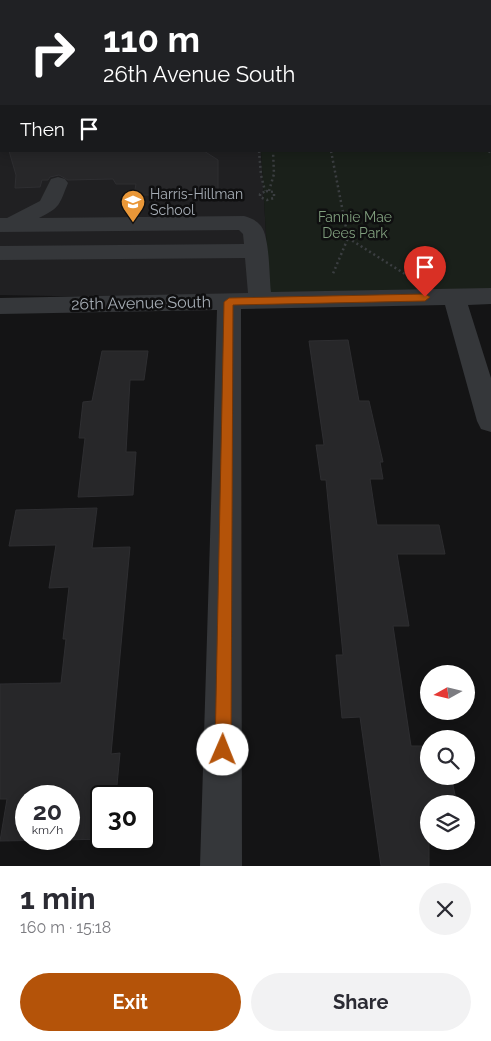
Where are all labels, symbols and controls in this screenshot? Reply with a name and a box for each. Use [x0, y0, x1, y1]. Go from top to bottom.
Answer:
text: 110 m [103, 19, 200, 60]
icon: right [20, 20, 85, 85]
text: 26th Avenue South [103, 61, 295, 87]
icon: arrive [75, 115, 103, 143]
text: Then [20, 118, 65, 140]
place label: Harris-Hillman School [150, 186, 243, 218]
school or university icon: Harris-Hillman School [120, 189, 146, 223]
park label: Fannie Mae Dees Park [318, 209, 392, 241]
pin [404, 246, 446, 297]
icon: arrive [411, 253, 439, 281]
street label: 26th Avenue South [71, 292, 211, 314]
north arrow [420, 665, 475, 720]
map controls [420, 665, 475, 850]
position arrow [196, 723, 248, 775]
button: search [420, 730, 475, 785]
speed limit sign: 30 [90, 785, 155, 850]
button: layers [420, 795, 475, 850]
text: 20 [33, 796, 62, 826]
text: km/h [32, 823, 63, 837]
text: 1 min [20, 881, 96, 916]
button: close [419, 883, 471, 935]
text: 160 m · 15:18 [20, 918, 111, 937]
button: Exit [20, 973, 241, 1031]
button: Share [251, 973, 471, 1031]

